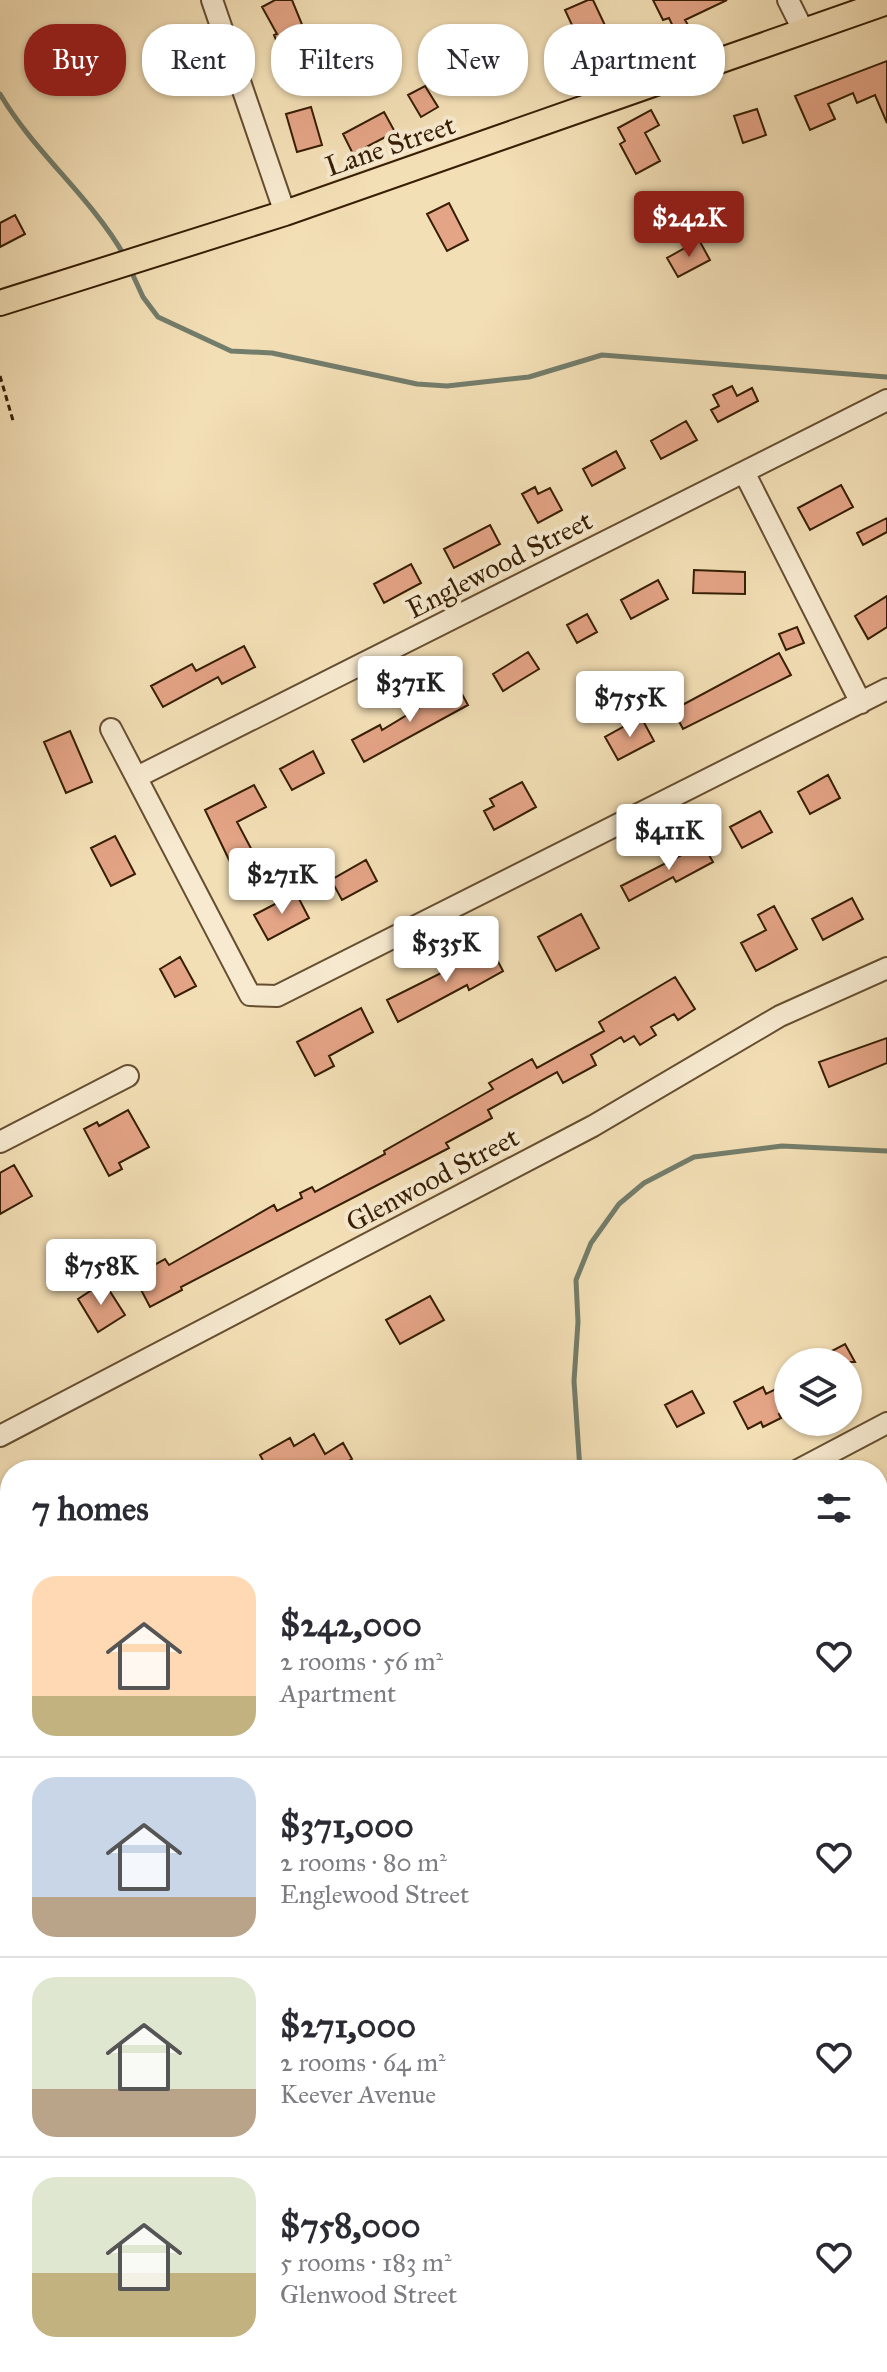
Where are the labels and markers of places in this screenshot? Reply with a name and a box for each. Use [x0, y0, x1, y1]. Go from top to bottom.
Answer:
pin: $242K [633, 191, 745, 259]
pin: $371K [354, 656, 466, 724]
pin: $755K [574, 671, 686, 739]
pin: $411K [613, 804, 725, 872]
pin: $271K [226, 848, 338, 916]
pin: $535K [390, 916, 502, 984]
pin: $758K [45, 1239, 157, 1307]

